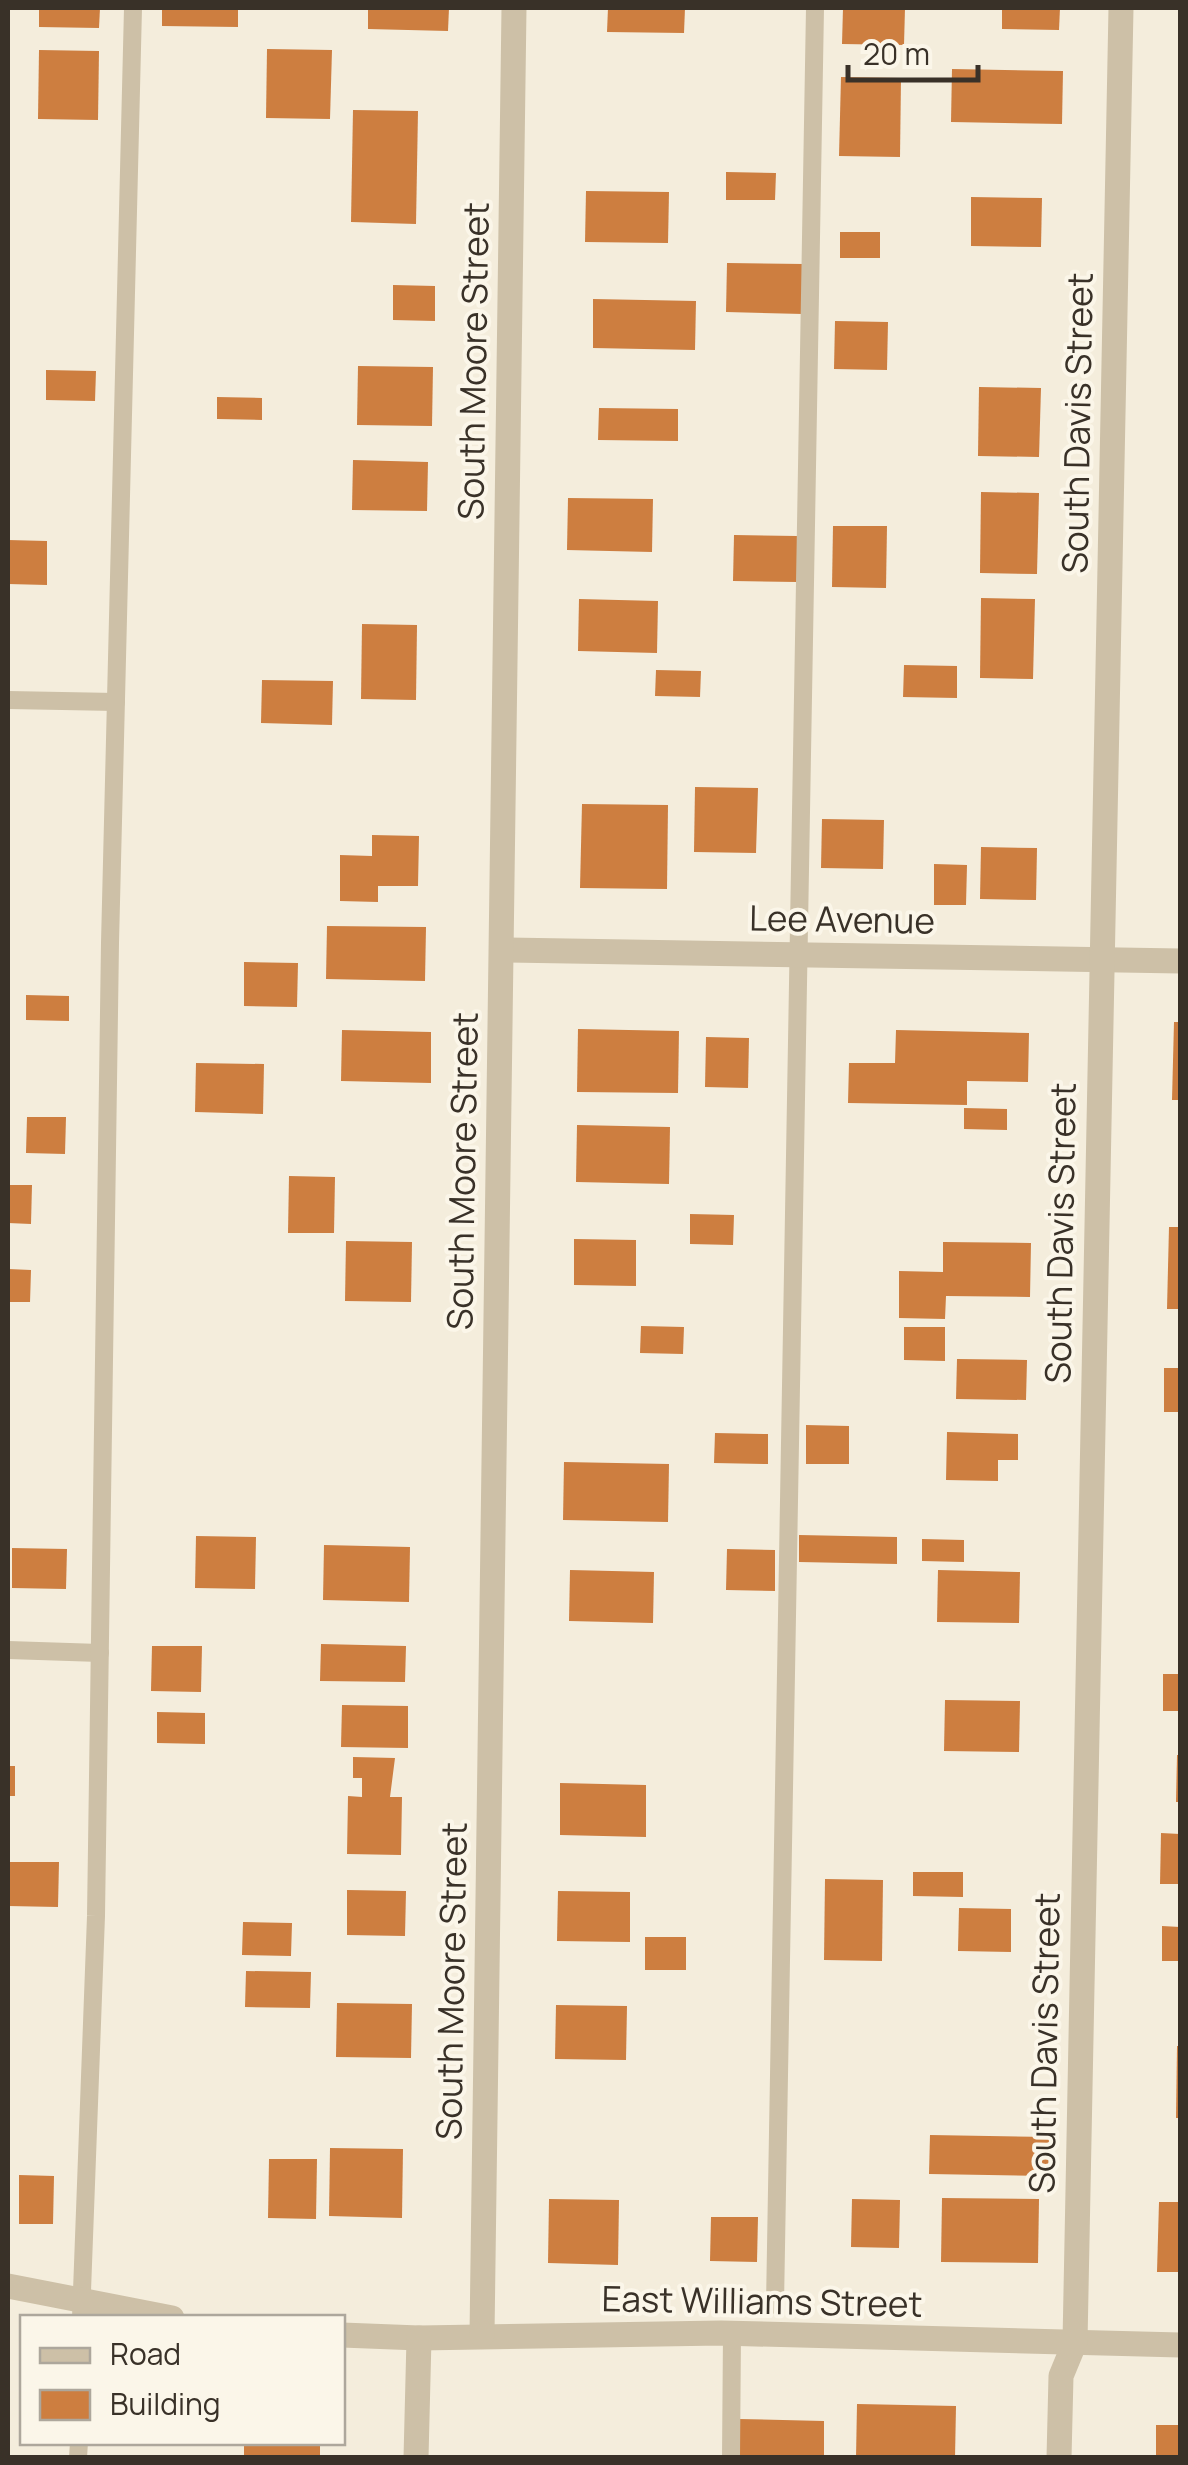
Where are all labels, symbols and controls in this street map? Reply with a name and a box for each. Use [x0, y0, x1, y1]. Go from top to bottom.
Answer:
scale bar [848, 20, 978, 82]
text: 20 m [863, 33, 930, 74]
street label: South Moore Street [446, 201, 500, 520]
street label: South Davis Street [1050, 272, 1104, 574]
street label: Lee Avenue [749, 893, 935, 945]
street label: South Moore Street [435, 1011, 489, 1330]
street label: South Davis Street [1033, 1082, 1087, 1384]
street label: South Moore Street [424, 1821, 478, 2140]
street label: South Davis Street [1017, 1892, 1071, 2194]
street label: East Williams Street [601, 2274, 923, 2328]
legend [20, 2315, 345, 2445]
text: Road [110, 2333, 181, 2374]
text: Building [110, 2383, 221, 2424]

